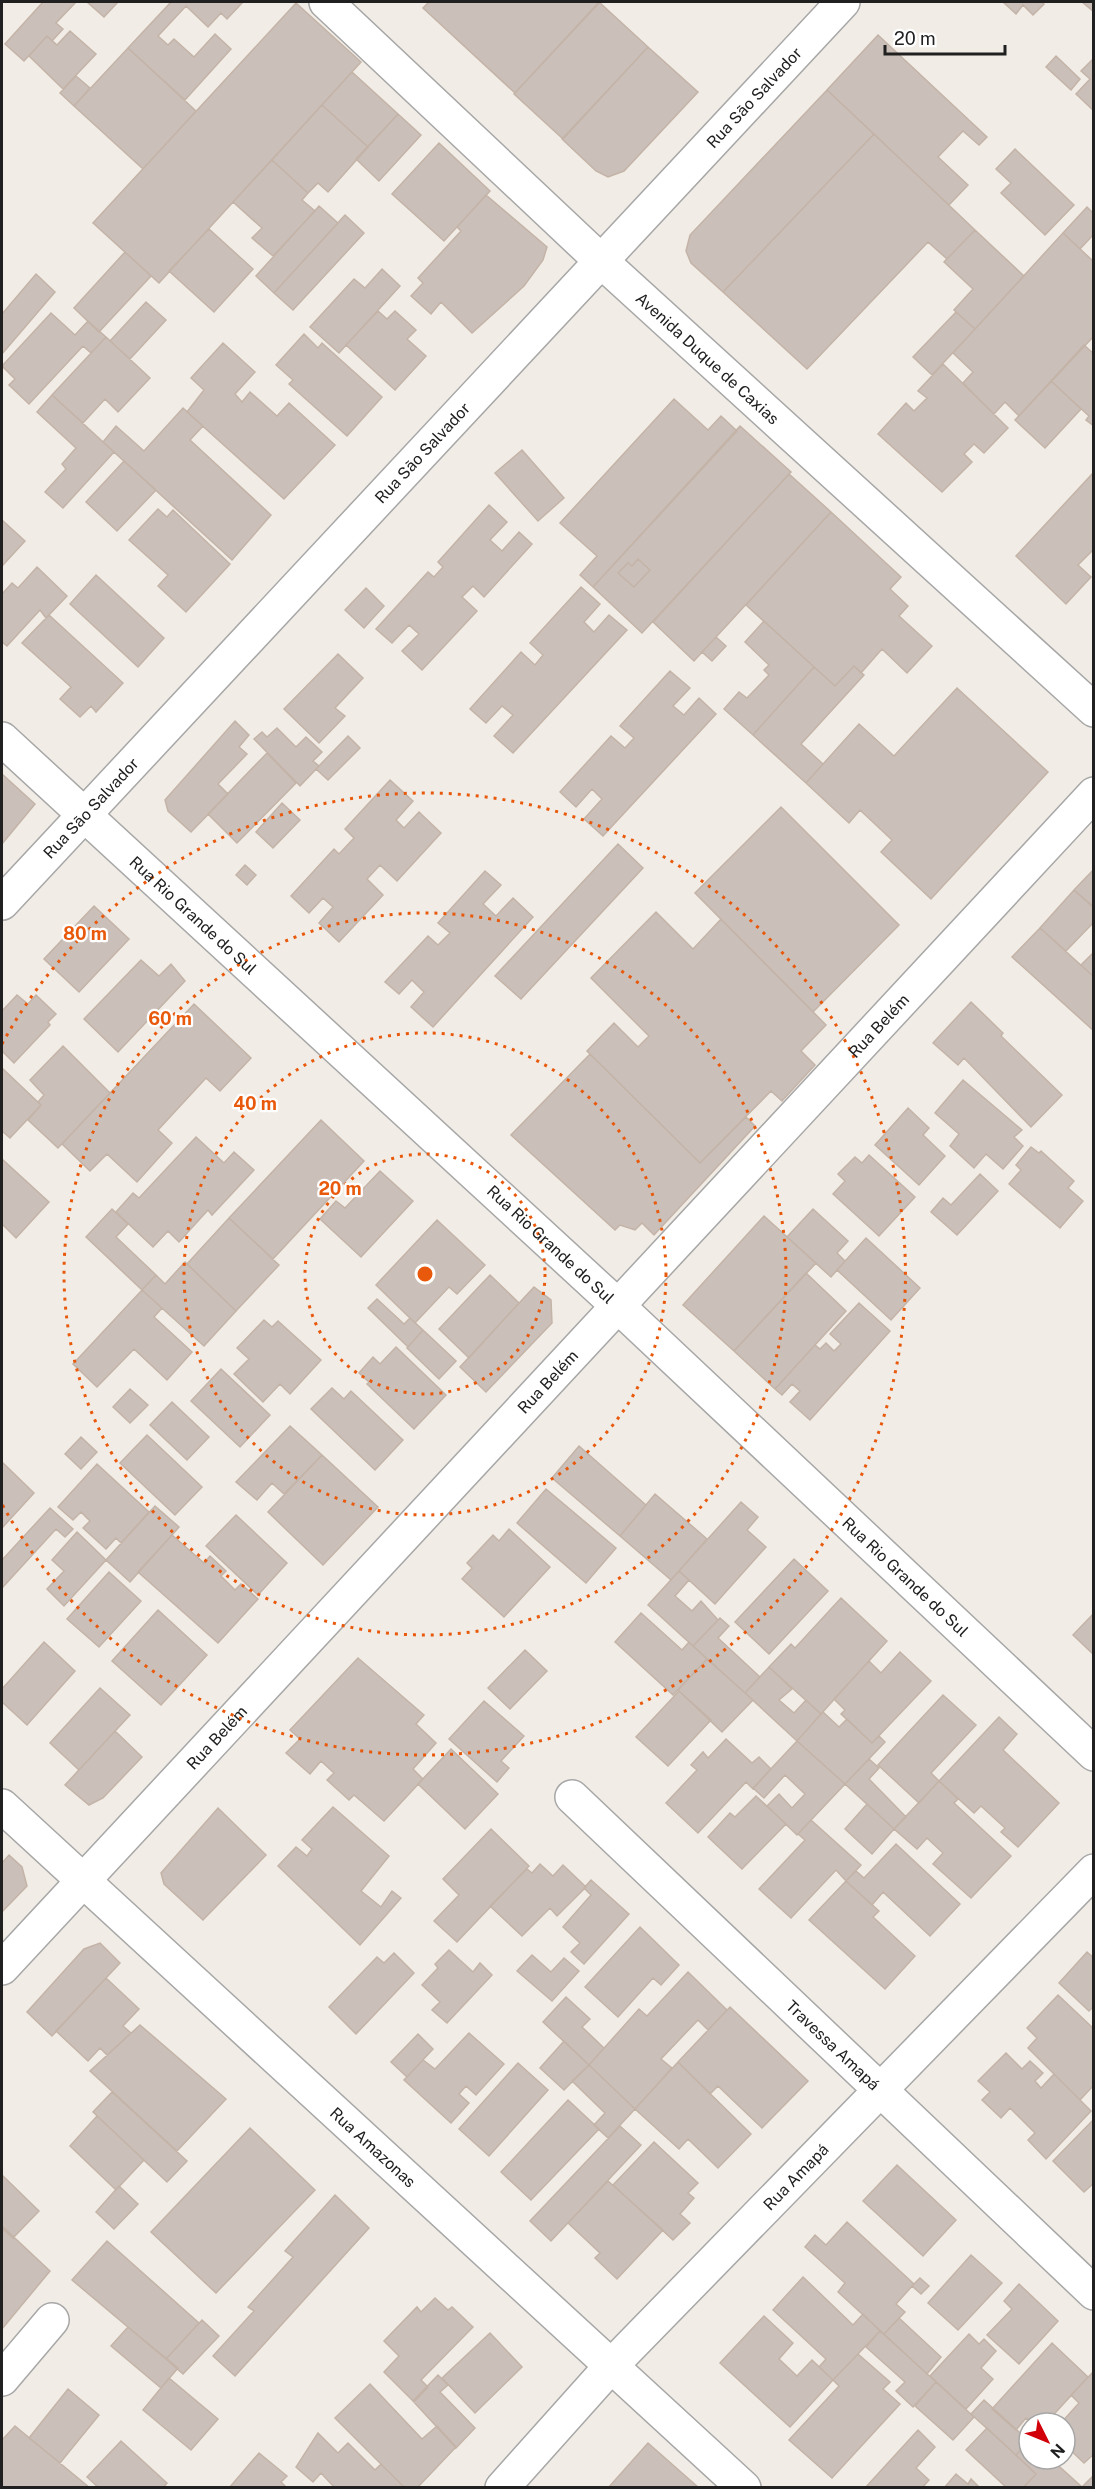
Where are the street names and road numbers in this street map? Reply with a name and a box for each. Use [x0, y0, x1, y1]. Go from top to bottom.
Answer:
street label: Rua São Salvador [702, 43, 806, 152]
street label: Avenida Duque de Caxias [632, 288, 783, 428]
street label: Rua São Salvador [371, 398, 474, 507]
street label: Rua São Salvador [39, 754, 142, 862]
street label: Rua Rio Grande do Sul [126, 852, 261, 978]
street label: Rua Belém [844, 990, 913, 1061]
street label: Rua Rio Grande do Sul [483, 1181, 618, 1307]
street label: Rua Belém [513, 1346, 582, 1417]
street label: Rua Rio Grande do Sul [839, 1513, 972, 1640]
street label: Rua Belém [182, 1702, 251, 1773]
street label: Travessa Amapá [782, 1996, 884, 2094]
street label: Rua Amazonas [326, 2103, 420, 2191]
street label: Rua Amapá [759, 2140, 832, 2214]

